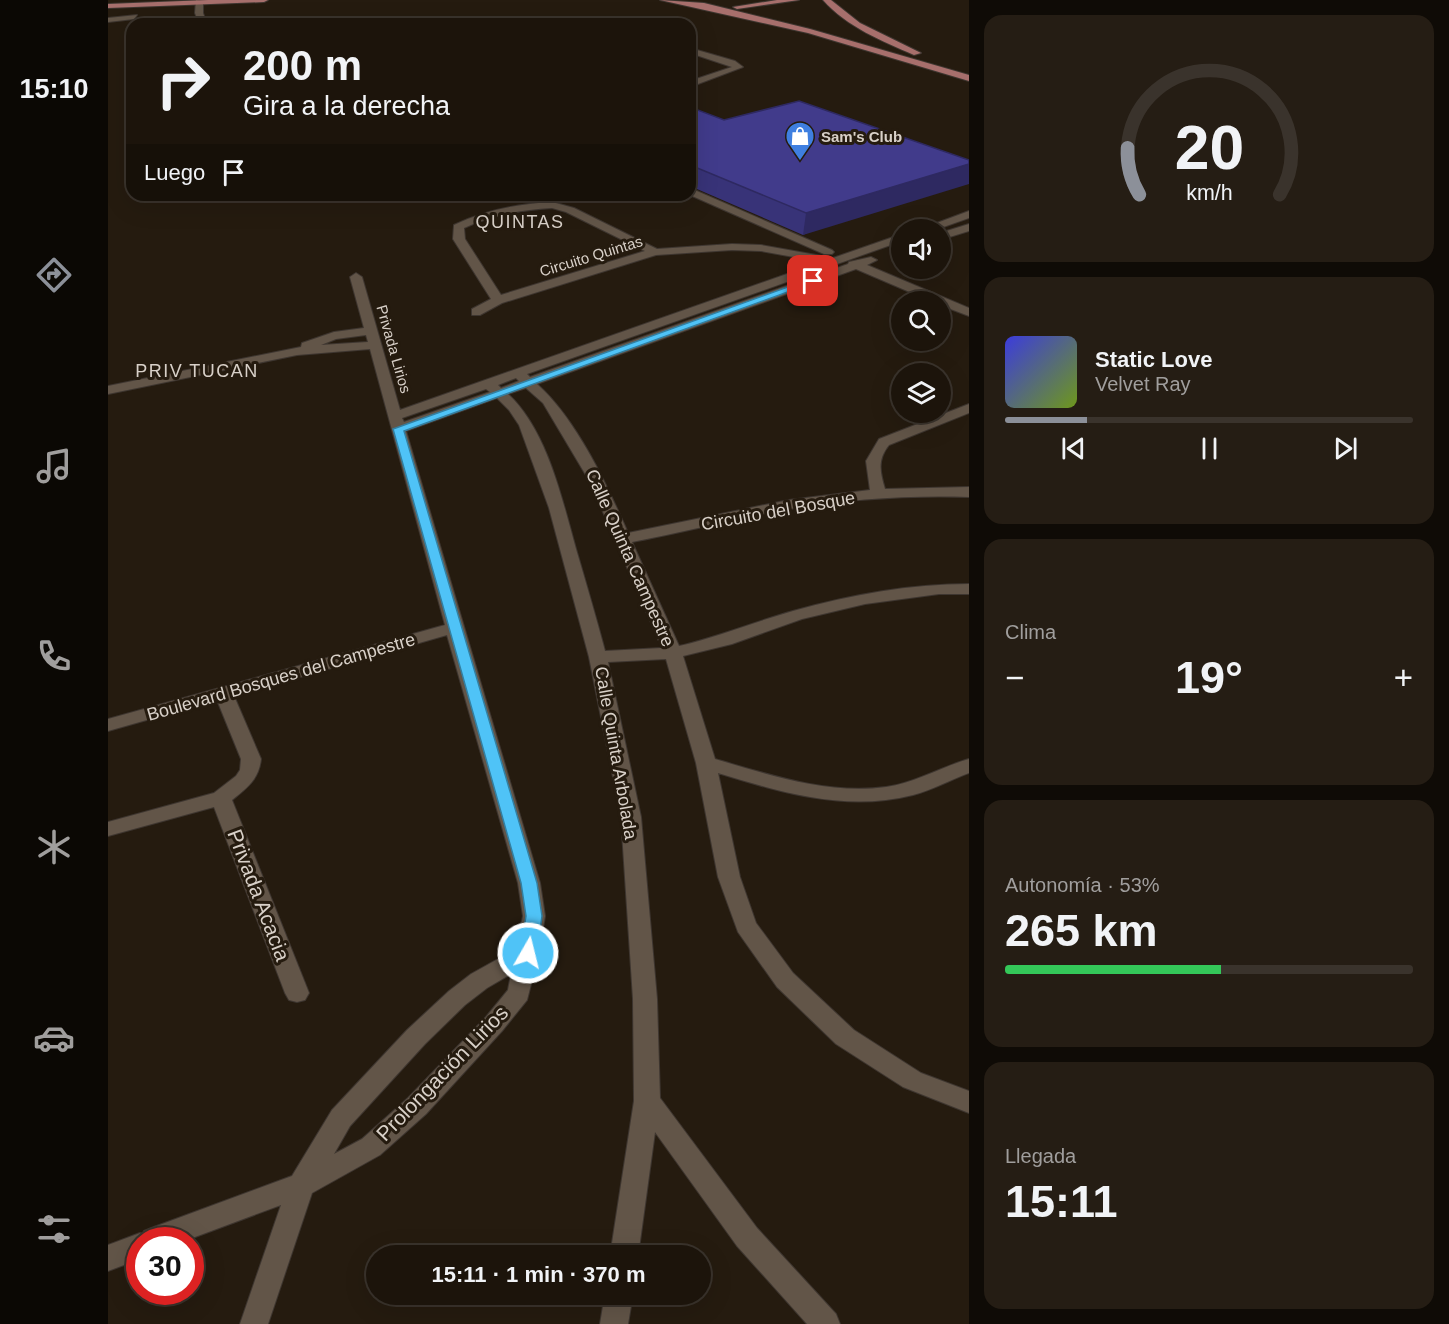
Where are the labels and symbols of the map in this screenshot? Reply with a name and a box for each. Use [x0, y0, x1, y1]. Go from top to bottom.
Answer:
shop icon: Sam's Club [784, 120, 816, 162]
place label: Sam's Club [821, 128, 902, 145]
district label: QUINTAS [475, 212, 565, 232]
street label: Circuito Quintas [537, 232, 645, 280]
pin [787, 255, 838, 306]
street label: Privada Lirios [373, 303, 415, 395]
district label: PRIV TUCAN [135, 361, 259, 381]
street label: Calle Quinta Campestre [582, 466, 678, 650]
street label: Circuito del Bosque [699, 488, 857, 534]
street label: Boulevard Bosques del Campestre [145, 629, 417, 725]
street label: Calle Quinta Arbolada [591, 665, 641, 842]
street label: Privada Acacia [223, 826, 295, 964]
position arrow [496, 921, 560, 985]
street label: Prolongación Lirios [372, 1001, 512, 1145]
speed limit sign: 30 [126, 1227, 204, 1305]

